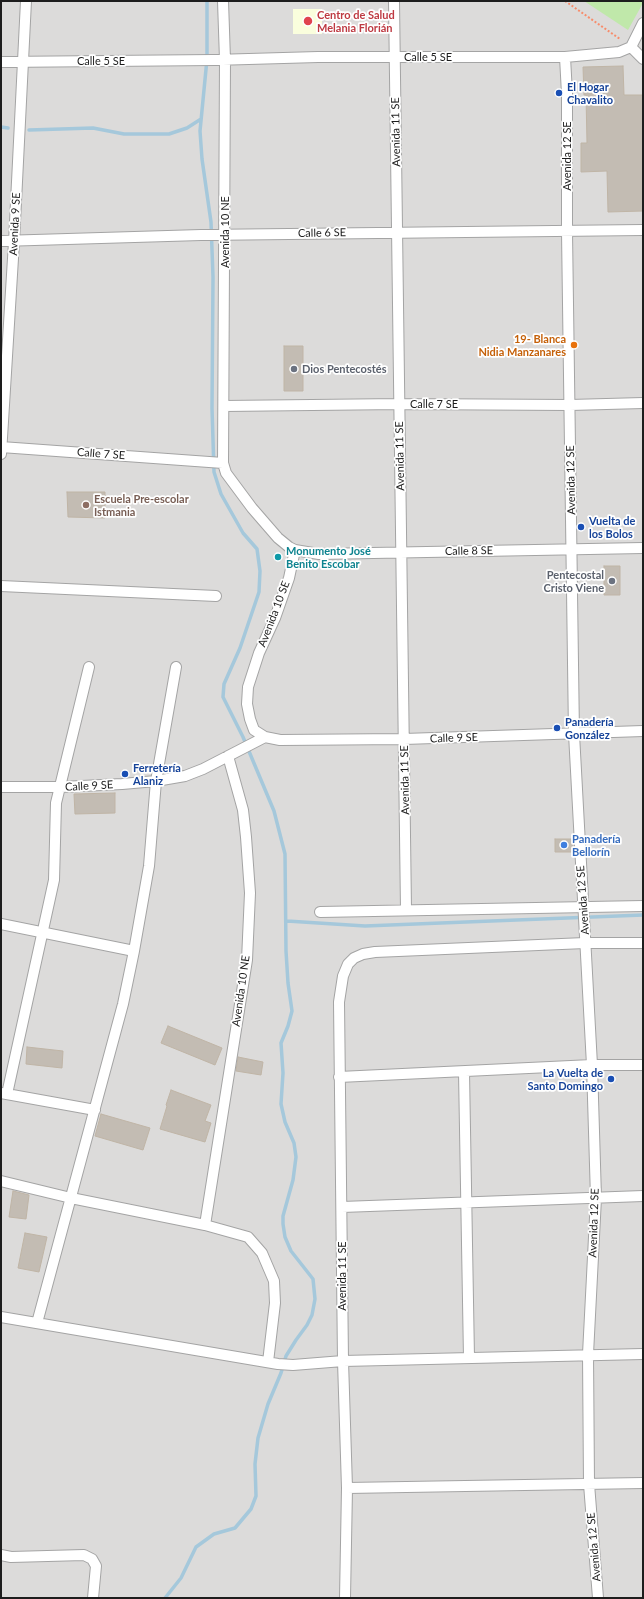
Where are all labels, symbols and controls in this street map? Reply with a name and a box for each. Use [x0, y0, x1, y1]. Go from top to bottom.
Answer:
place label: Centro de Salud Melania Florián [317, 8, 395, 34]
marker: Centro de Salud Melania Florián [302, 15, 314, 27]
street label: Calle 5 SE [404, 50, 452, 64]
street label: Calle 5 SE [77, 54, 125, 68]
place label: El Hogar Chavalito [567, 80, 613, 106]
marker: El Hogar Chavalito [554, 88, 564, 98]
street label: Avenida 11 SE [389, 97, 403, 167]
street label: Avenida 12 SE [560, 121, 574, 191]
street label: Avenida 9 SE [7, 192, 23, 256]
street label: Avenida 10 NE [218, 196, 232, 268]
street label: Calle 6 SE [298, 226, 346, 240]
place label: 19- Blanca Nidia Manzanares [478, 332, 566, 358]
marker: 19- Blanca Nidia Manzanares [569, 340, 579, 350]
place label: Dios Pentecostés [302, 362, 386, 376]
marker: Dios Pentecostés [289, 364, 299, 374]
street label: Calle 7 SE [410, 397, 458, 411]
street label: Avenida 11 SE [393, 421, 407, 491]
street label: Avenida 12 SE [564, 445, 578, 515]
street label: Calle 7 SE [77, 446, 125, 462]
place label: Escuela Pre-escolar Istmania [94, 492, 189, 518]
marker: Escuela Pre-escolar Istmania [81, 500, 91, 510]
place label: Vuelta de los Bolos [589, 514, 635, 540]
marker: Vuelta de los Bolos [576, 522, 586, 532]
place label: Monumento José Benito Escobar [286, 544, 371, 570]
street label: Calle 8 SE [445, 544, 493, 558]
marker: Monumento José Benito Escobar [273, 552, 283, 562]
place label: Pentecostal Cristo Viene [544, 568, 604, 594]
marker: Pentecostal Cristo Viene [607, 576, 617, 586]
street label: Avenida 10 SE [255, 579, 293, 649]
place label: Panadería González [565, 715, 614, 741]
marker: Panadería González [552, 723, 562, 733]
street label: Calle 9 SE [430, 731, 478, 745]
street label: Avenida 11 SE [398, 745, 412, 815]
place label: Ferretería Alaniz [133, 761, 181, 787]
marker: Ferretería Alaniz [120, 769, 130, 779]
street label: Calle 9 SE [65, 778, 113, 794]
place label: Panadería Bellorín [572, 832, 621, 858]
marker: Panadería Bellorín [559, 840, 569, 850]
street label: Avenida 12 SE [574, 865, 592, 935]
street label: Avenida 10 NE [229, 954, 253, 1028]
place label: La Vuelta de Santo Domingo [527, 1066, 603, 1092]
marker: La Vuelta de Santo Domingo [606, 1074, 616, 1084]
street label: Avenida 12 SE [586, 1188, 602, 1258]
street label: Avenida 11 SE [335, 1241, 349, 1311]
street label: Avenida 12 SE [584, 1512, 604, 1582]

